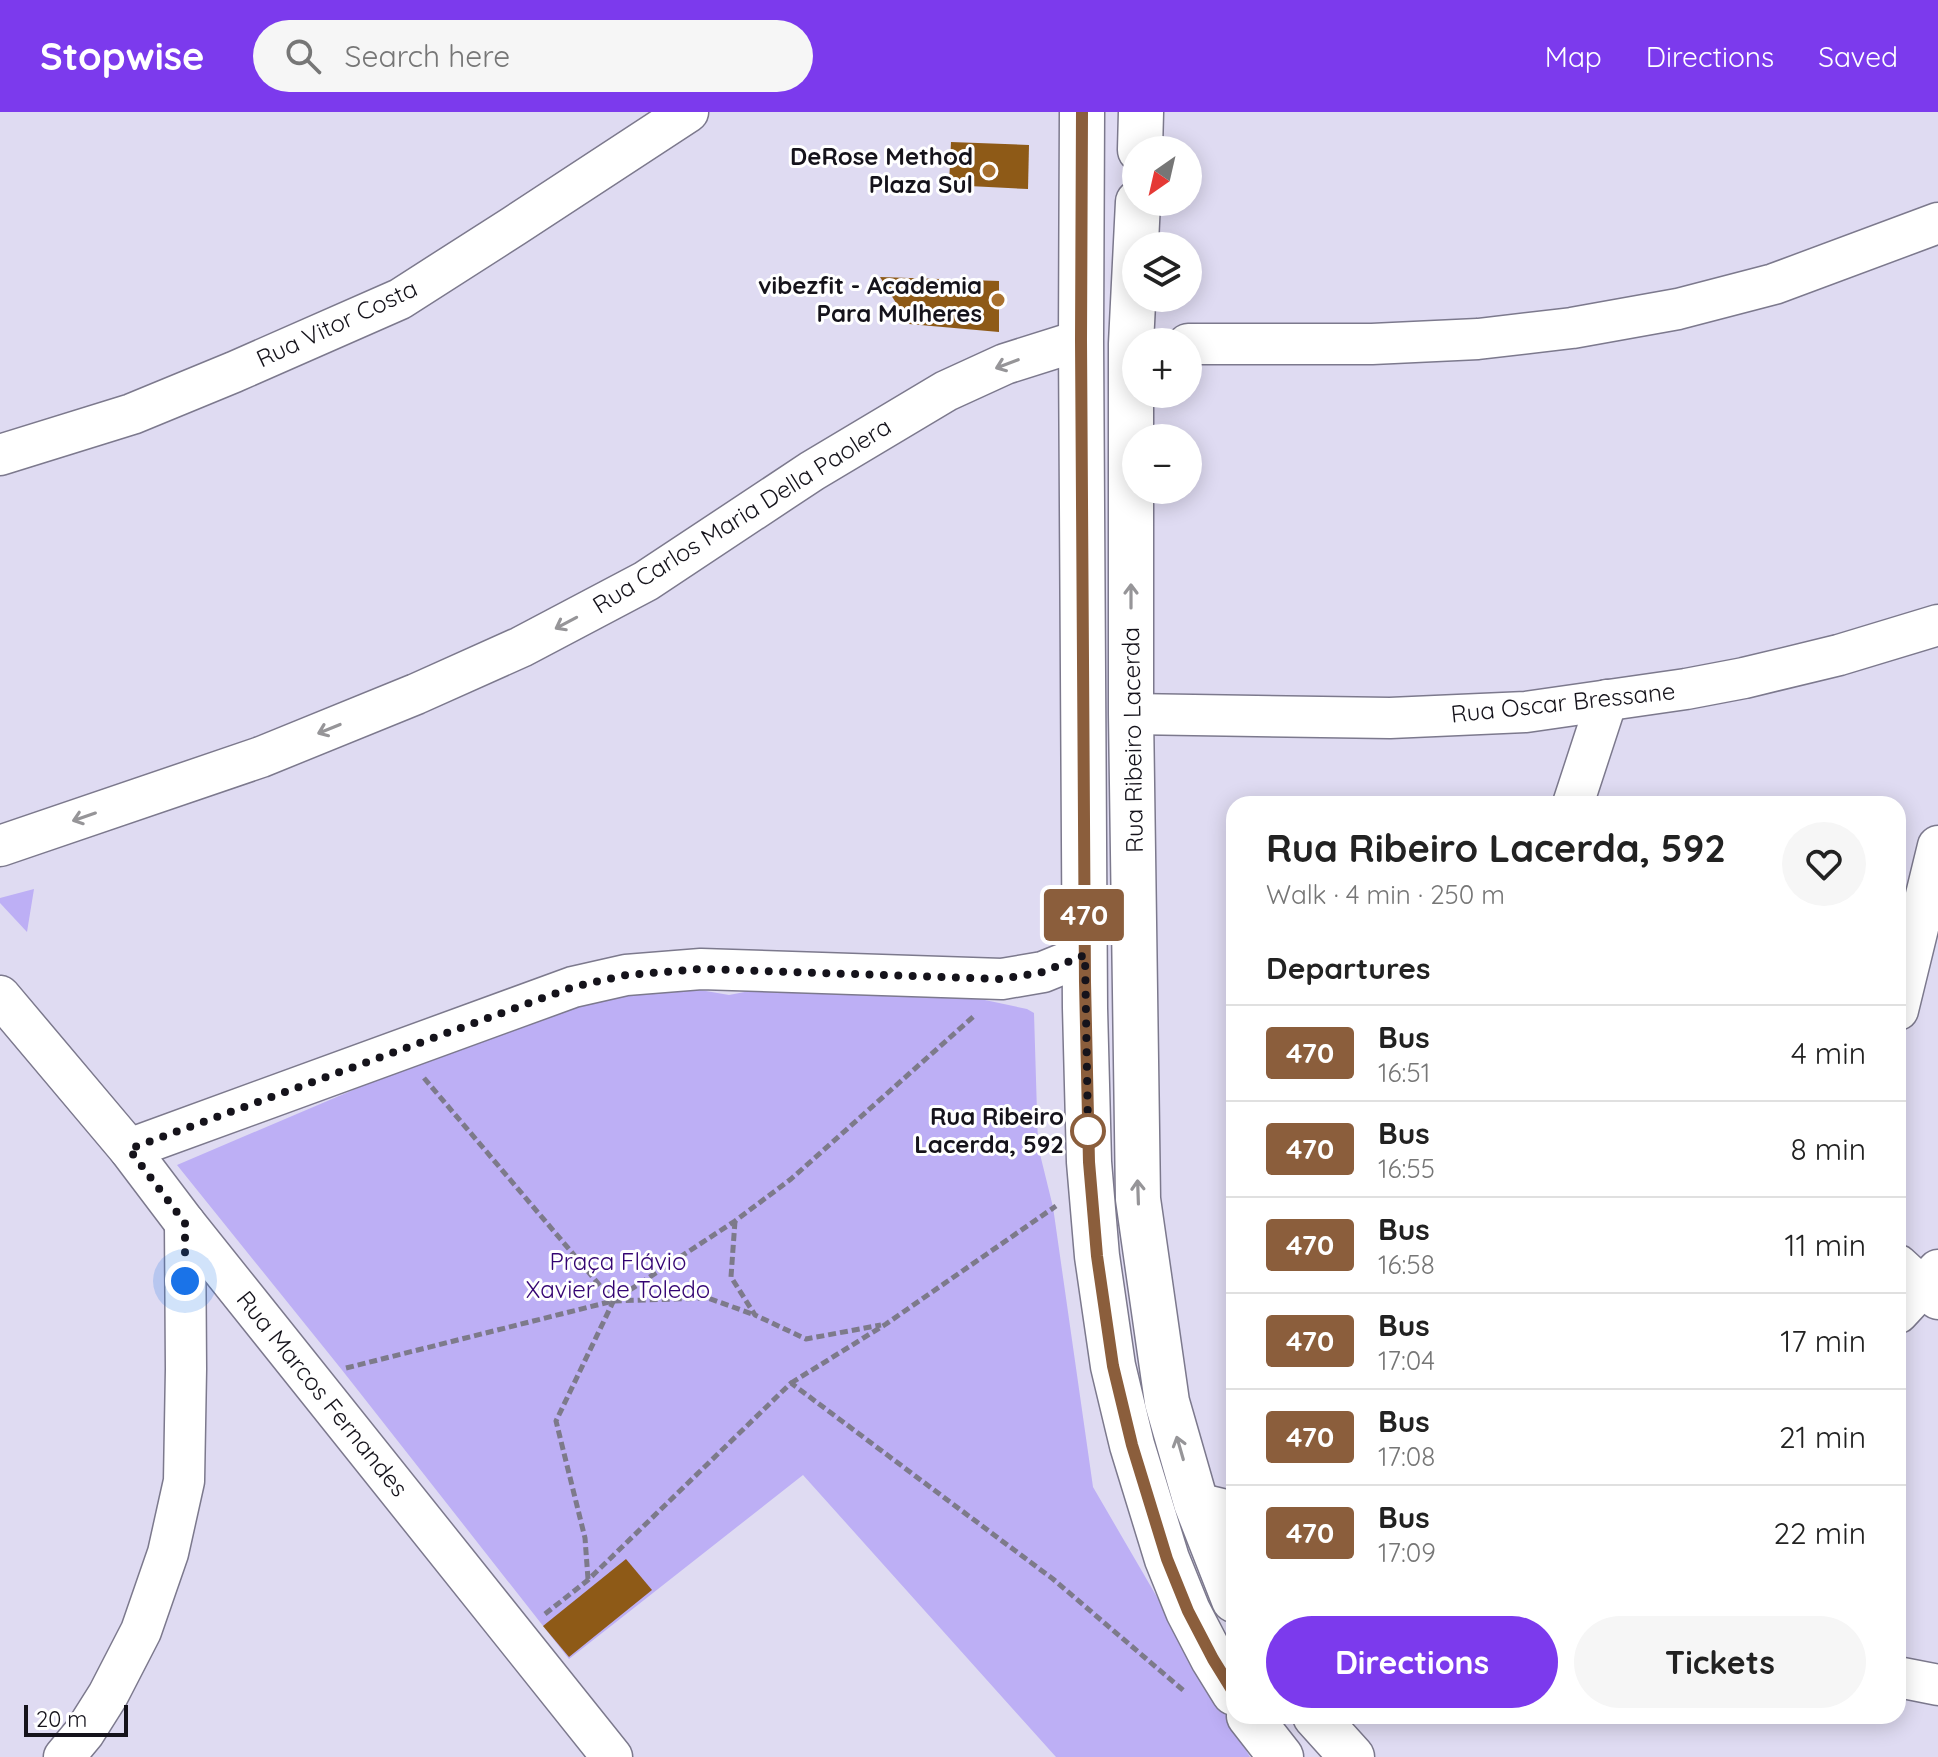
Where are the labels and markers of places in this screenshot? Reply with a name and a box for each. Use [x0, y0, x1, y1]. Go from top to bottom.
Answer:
place label: DeRose Method Plaza Sul [790, 141, 973, 199]
marker: DeRose Method Plaza Sul [980, 162, 998, 180]
place label: vibezfit - Academia Para Mulheres [758, 270, 982, 328]
marker: vibezfit - Academia Para Mulheres [989, 291, 1007, 309]
place label: Rua Ribeiro Lacerda, 592 [914, 1101, 1064, 1159]
marker: Rua Ribeiro Lacerda, 592 [1071, 1114, 1105, 1148]

